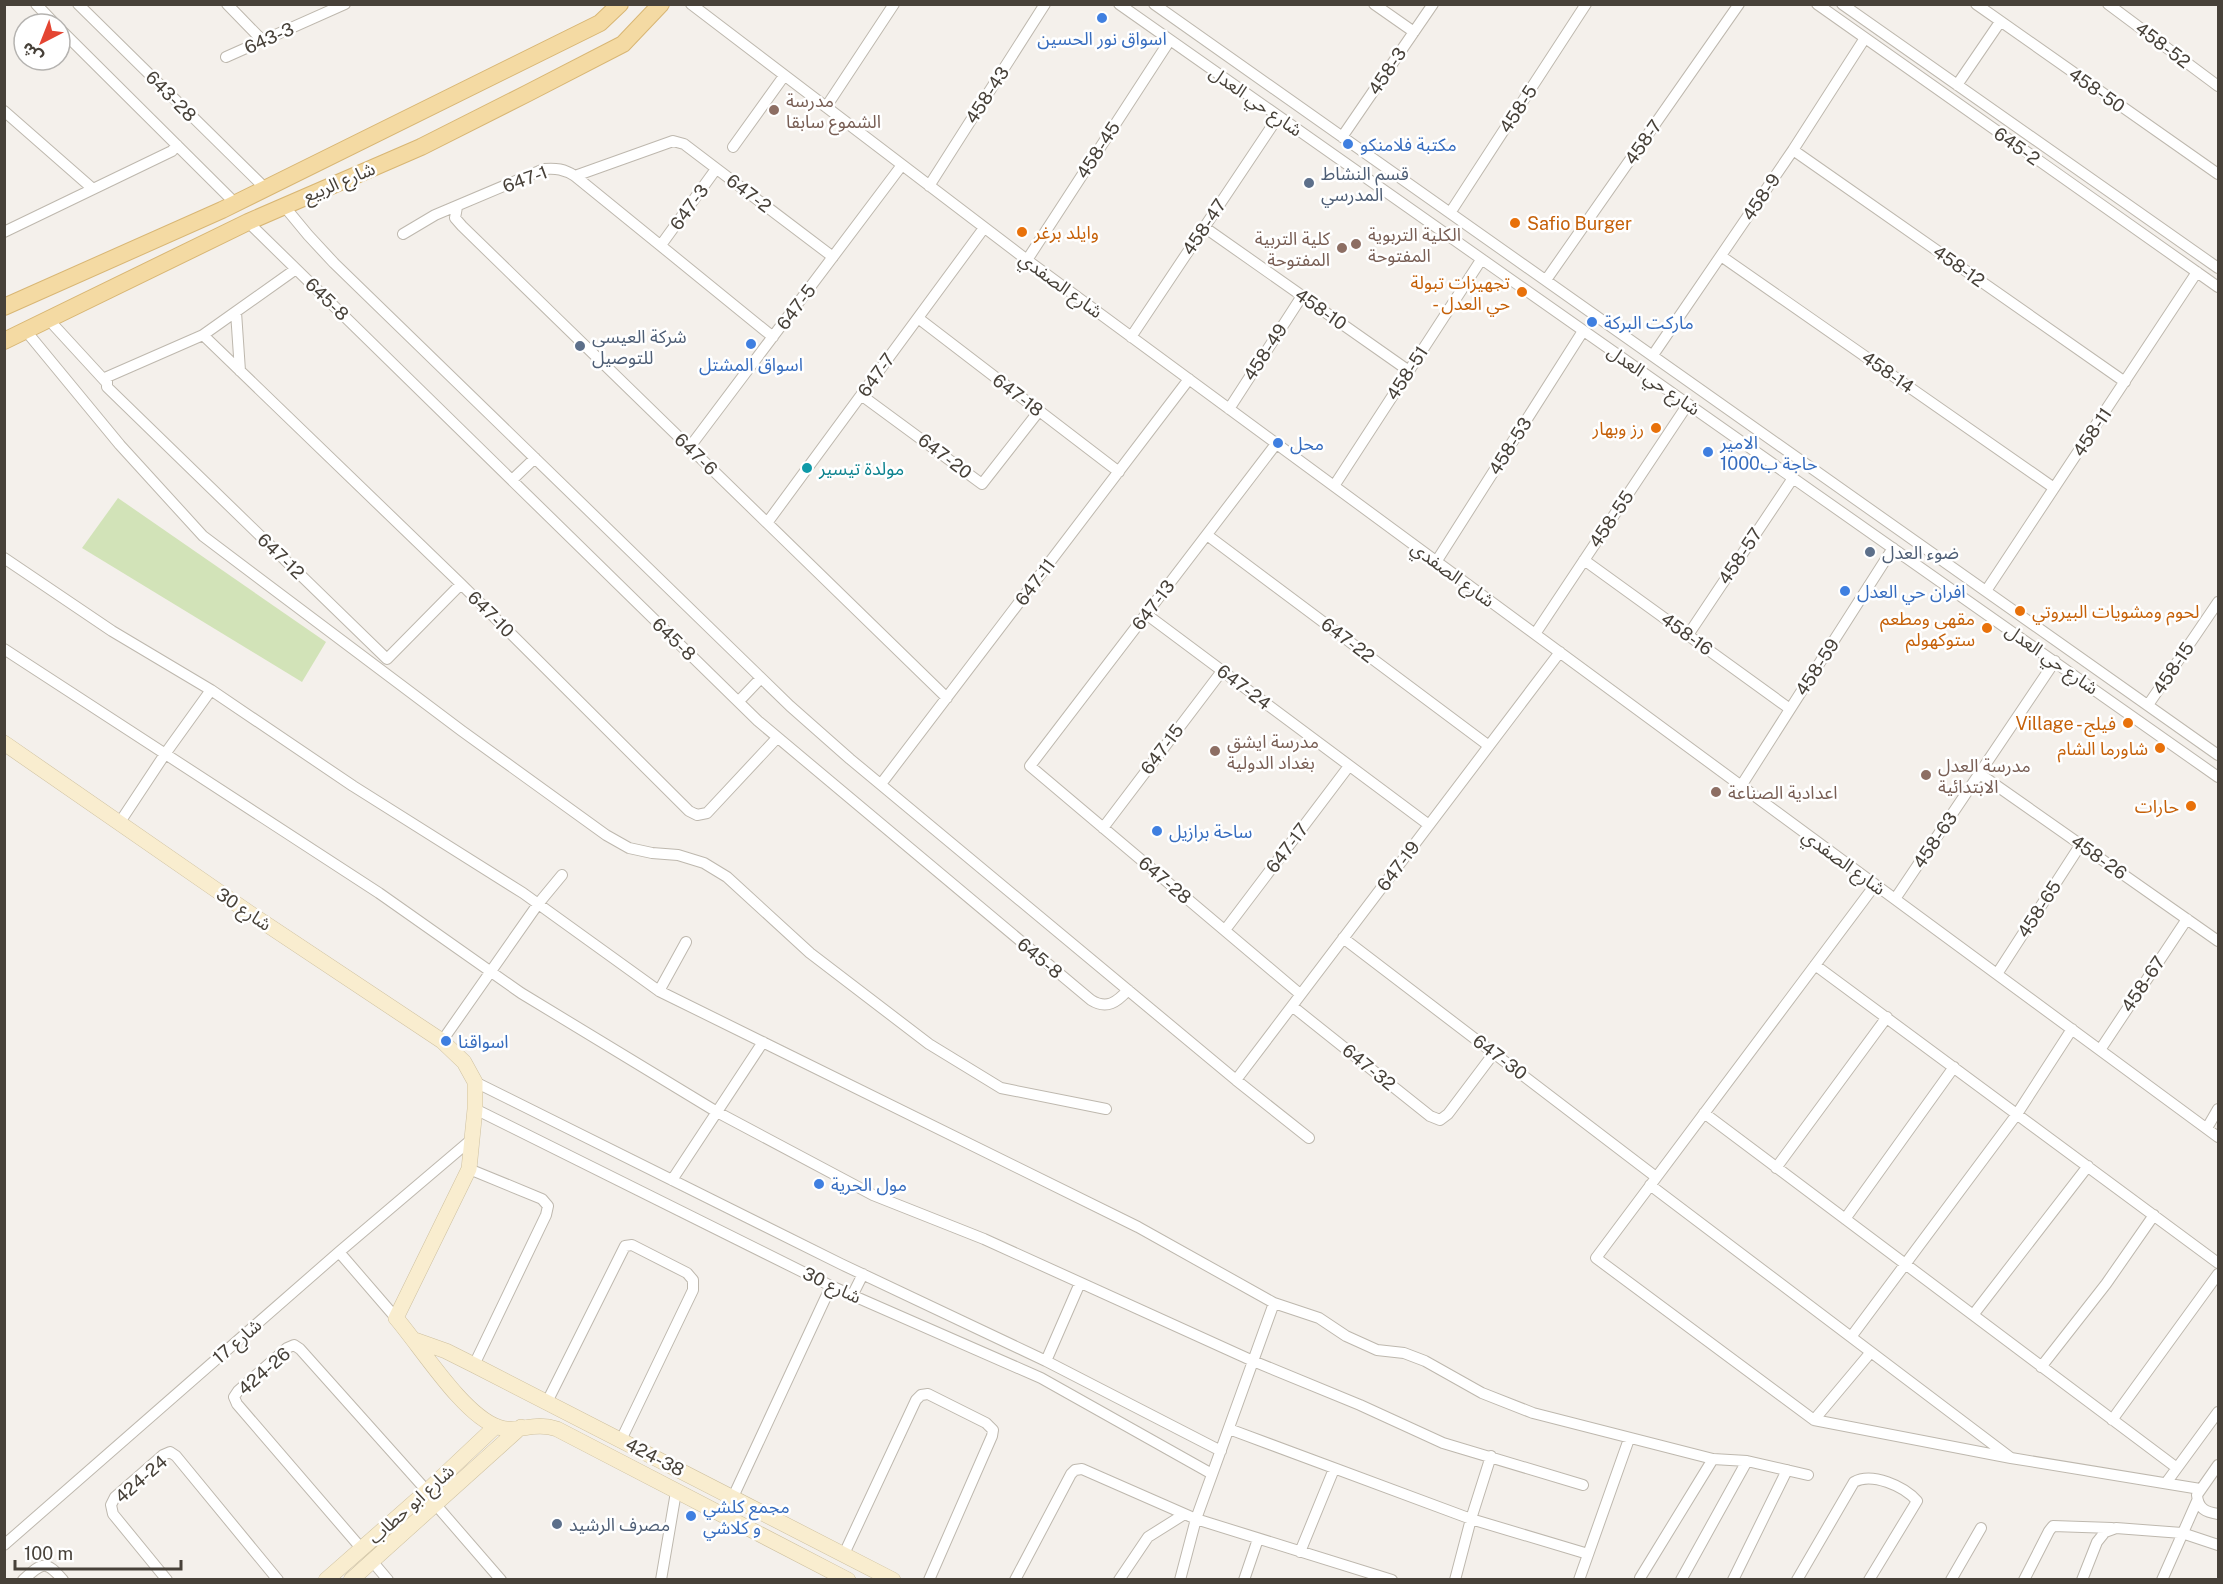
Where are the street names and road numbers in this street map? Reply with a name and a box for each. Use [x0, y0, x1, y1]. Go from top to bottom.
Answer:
street label: 643-3 [241, 18, 297, 58]
street label: 458-52 [2131, 18, 2195, 72]
street label: 458-3 [1364, 43, 1410, 99]
street label: شارع حي العدل [1203, 61, 1306, 144]
street label: 458-43 [961, 63, 1013, 127]
street label: 458-50 [2065, 63, 2129, 117]
street label: 643-28 [141, 66, 201, 126]
street label: 458-5 [1495, 81, 1541, 137]
street label: 458-7 [1620, 116, 1666, 168]
street label: 458-45 [1072, 118, 1124, 182]
street label: 645-2 [1990, 123, 2044, 169]
street label: شارع الربيع [300, 157, 380, 210]
street label: 647-1 [500, 161, 550, 197]
street label: 647-2 [722, 169, 776, 217]
street label: 458-9 [1738, 169, 1784, 225]
street label: 647-3 [665, 180, 713, 234]
street label: 458-47 [1178, 195, 1230, 259]
street label: 458-12 [1929, 241, 1989, 291]
street label: شارع الصفدي [1013, 248, 1107, 325]
street label: 645-8 [301, 273, 353, 325]
street label: 647-5 [772, 280, 820, 334]
street label: 458-10 [1291, 284, 1351, 334]
street label: 458-49 [1239, 320, 1291, 384]
street label: شارع حي العدل [1601, 340, 1704, 423]
street label: 458-51 [1382, 342, 1432, 404]
street label: 458-14 [1858, 347, 1918, 397]
street label: 647-7 [853, 349, 899, 401]
street label: 647-18 [989, 369, 1047, 421]
street label: 458-11 [2068, 404, 2116, 460]
street label: 458-53 [1484, 413, 1536, 479]
street label: 647-6 [670, 429, 722, 479]
street label: 647-20 [914, 429, 976, 483]
street label: 458-55 [1584, 487, 1638, 551]
street label: 458-57 [1714, 524, 1766, 588]
street label: 647-12 [253, 529, 309, 583]
street label: شارع الصفدي [1405, 537, 1499, 614]
street label: 647-11 [1011, 554, 1059, 610]
street label: 647-13 [1127, 576, 1179, 634]
street label: 647-10 [463, 586, 519, 642]
street label: 458-16 [1657, 608, 1717, 660]
street label: 645-8 [648, 613, 700, 665]
street label: 647-22 [1317, 613, 1379, 667]
street label: شارع حي العدل [1999, 619, 2102, 702]
street label: 458-59 [1791, 634, 1843, 700]
street label: 458-15 [2148, 638, 2198, 698]
street label: 647-24 [1213, 660, 1275, 714]
street label: 647-15 [1136, 720, 1188, 778]
street label: 458-63 [1909, 808, 1961, 872]
street label: 647-17 [1262, 819, 1312, 877]
street label: شارع الصفدي [1796, 825, 1890, 902]
street label: 458-26 [2067, 830, 2131, 884]
street label: 647-19 [1372, 837, 1424, 895]
street label: 647-28 [1134, 852, 1196, 908]
street label: 458-65 [2013, 876, 2065, 942]
street label: شارع 30 [210, 883, 275, 938]
street label: 645-8 [1013, 933, 1067, 983]
street label: 458-67 [2117, 952, 2169, 1016]
street label: 647-30 [1469, 1030, 1531, 1084]
street label: 647-32 [1338, 1039, 1400, 1095]
street label: شارع 30 [798, 1262, 864, 1311]
street label: شارع 17 [208, 1314, 268, 1371]
street label: 424-26 [234, 1343, 294, 1399]
street label: 424-38 [622, 1433, 688, 1481]
street label: 424-24 [111, 1451, 171, 1507]
street label: شارع ابو حطاب [364, 1460, 461, 1551]

